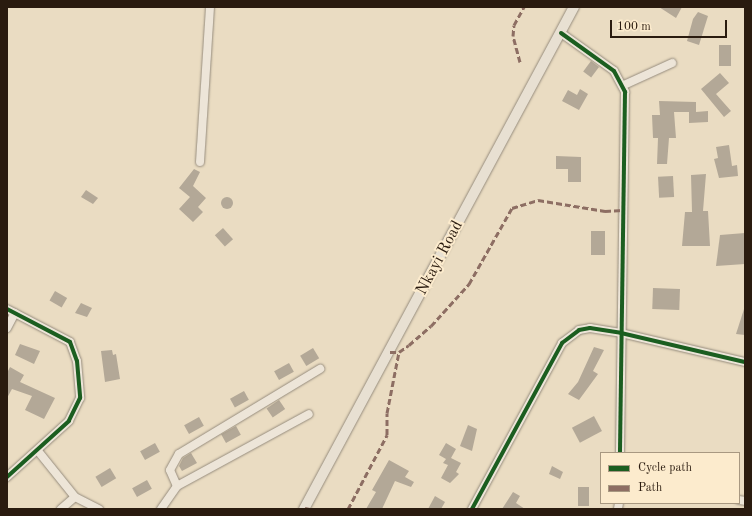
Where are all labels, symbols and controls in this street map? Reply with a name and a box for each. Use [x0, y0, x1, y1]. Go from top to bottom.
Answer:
scale bar [612, 12, 729, 38]
text: 100 m [617, 21, 651, 33]
street label: Nkayi Road [412, 218, 468, 298]
legend [600, 452, 740, 504]
text: Cycle path [638, 462, 692, 474]
text: Path [638, 482, 662, 494]

